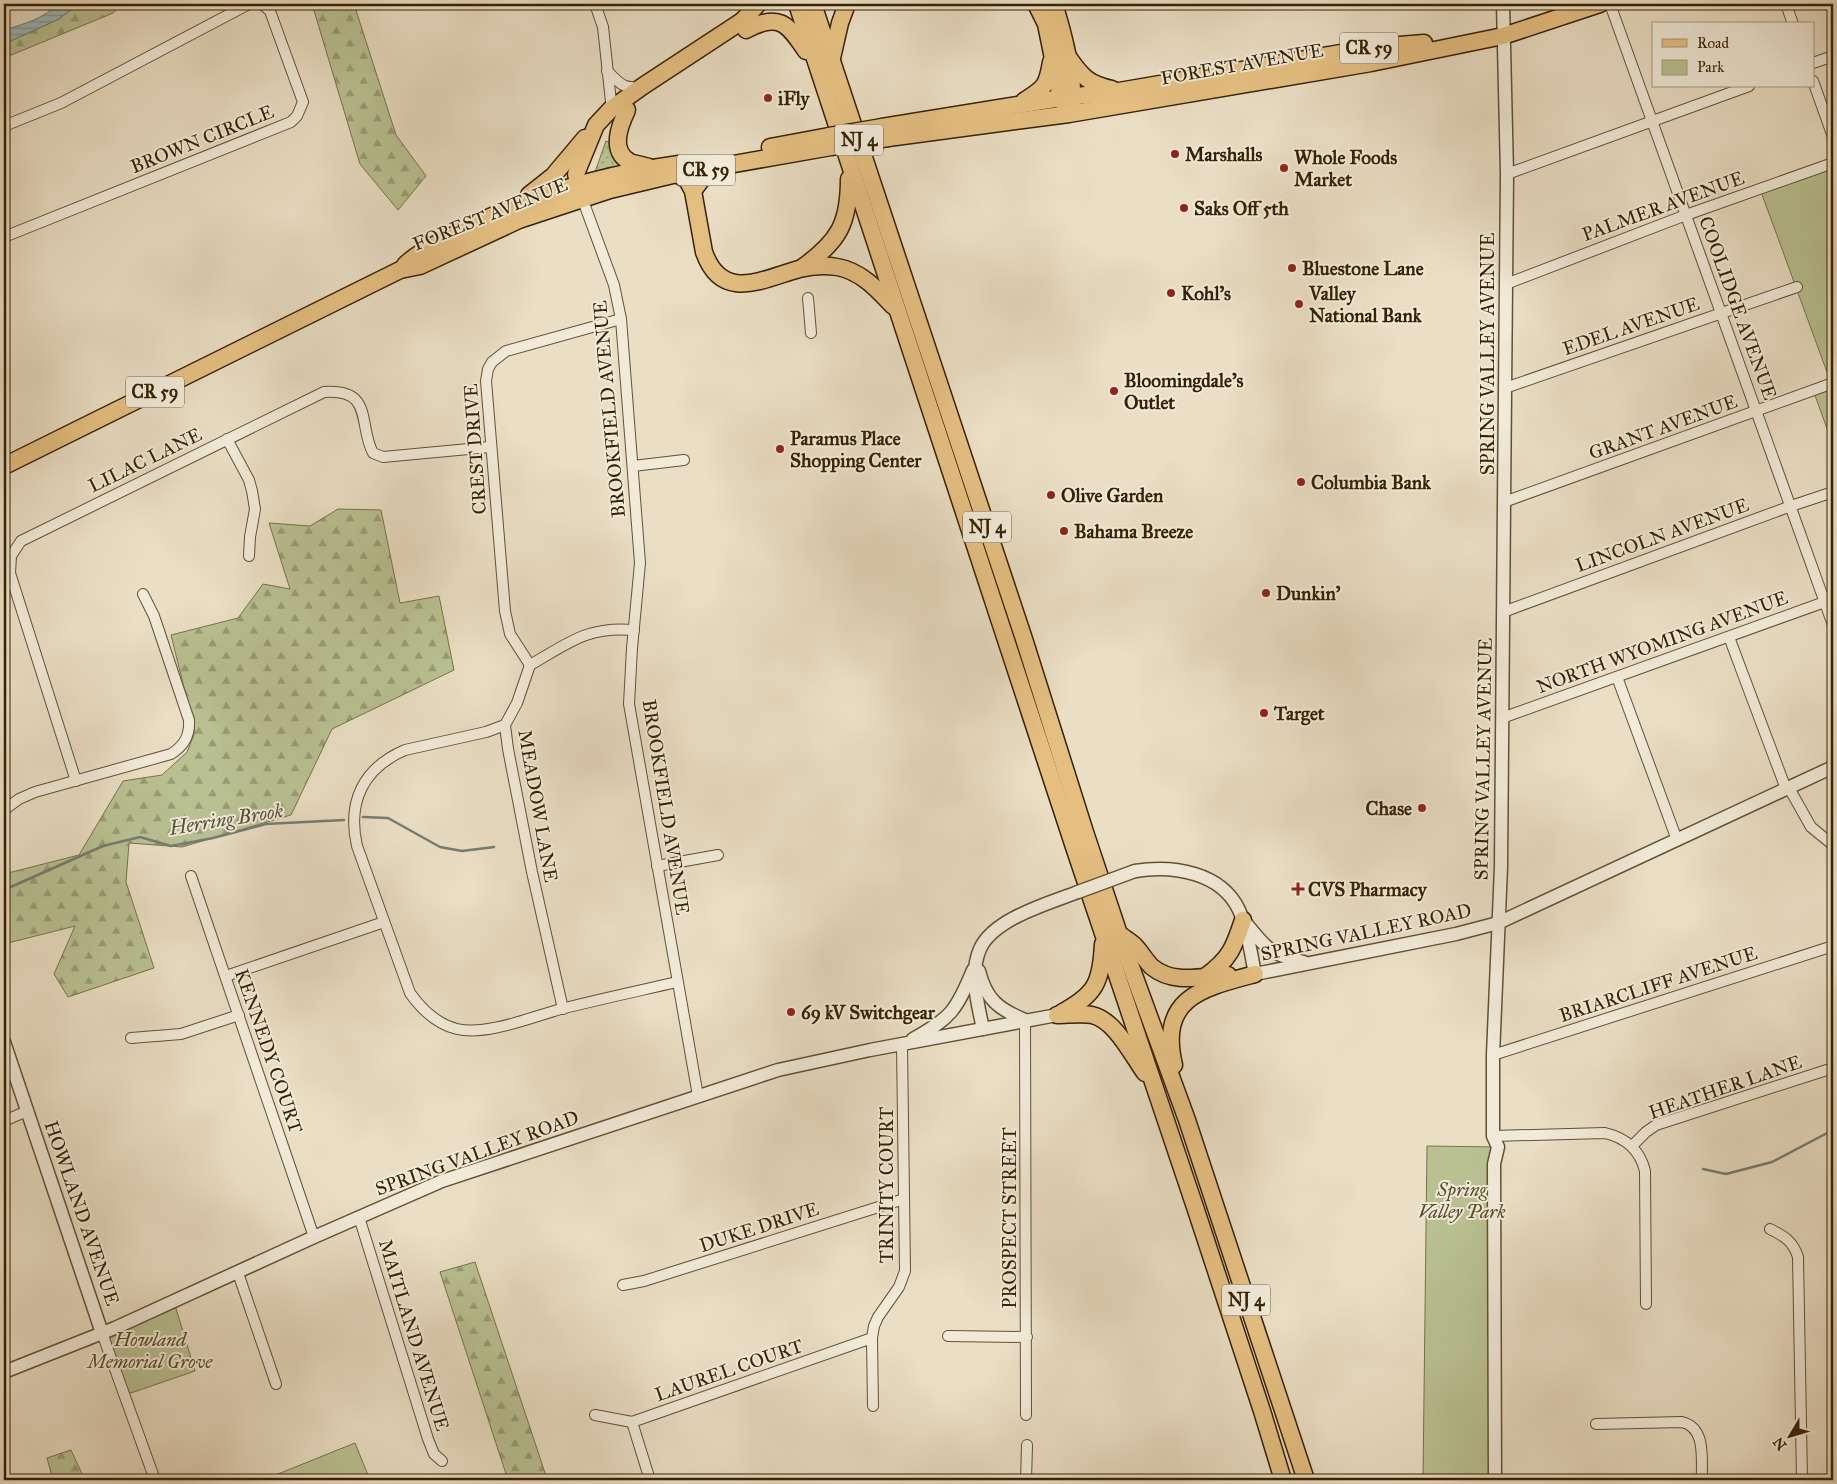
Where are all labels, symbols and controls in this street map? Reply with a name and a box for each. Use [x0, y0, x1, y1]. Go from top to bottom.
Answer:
legend [1652, 22, 1814, 88]
road number: CR 59 [1340, 32, 1398, 64]
text: Road [1697, 34, 1729, 52]
street label: FOREST AVENUE [1159, 38, 1325, 90]
text: Park [1697, 58, 1724, 76]
place label: iFly [778, 87, 810, 111]
marker: iFly [762, 92, 774, 104]
street label: BROWN CIRCLE [127, 100, 277, 178]
road number: NJ 4 [835, 124, 883, 156]
place label: Marshalls [1185, 143, 1263, 166]
place label: Whole Foods Market [1294, 146, 1397, 191]
marker: Marshalls [1169, 148, 1181, 160]
road number: CR 59 [677, 154, 735, 186]
marker: Whole Foods Market [1278, 162, 1290, 174]
street label: PALMER AVENUE [1579, 166, 1748, 246]
street label: FOREST AVENUE [409, 172, 571, 256]
place label: Saks Off 5th [1194, 197, 1289, 220]
marker: Saks Off 5th [1178, 202, 1190, 214]
street label: COOLIDGE AVENUE [1694, 213, 1782, 403]
street label: SPRING VALLEY AVENUE [1476, 232, 1499, 475]
place label: Bluestone Lane [1302, 257, 1424, 280]
marker: Bluestone Lane [1286, 262, 1298, 274]
place label: Kohl's [1181, 282, 1231, 305]
place label: Valley National Bank [1308, 282, 1423, 327]
marker: Kohl's [1165, 287, 1177, 299]
street label: EDEL AVENUE [1560, 292, 1703, 360]
marker: Valley National Bank [1293, 298, 1305, 310]
street label: BROOKFIELD AVENUE [588, 299, 630, 519]
place label: Bloomingdale's Outlet [1124, 369, 1243, 414]
road number: CR 59 [126, 377, 184, 408]
street label: CREST DRIVE [459, 382, 491, 515]
marker: Bloomingdale's Outlet [1108, 385, 1120, 397]
street label: GRANT AVENUE [1586, 389, 1741, 465]
street label: LILAC LANE [85, 422, 206, 497]
place label: Paramus Place Shopping Center [790, 427, 922, 473]
marker: Paramus Place Shopping Center [774, 443, 786, 455]
place label: Columbia Bank [1311, 471, 1432, 494]
marker: Columbia Bank [1295, 476, 1307, 488]
place label: Olive Garden [1061, 484, 1164, 507]
marker: Olive Garden [1045, 489, 1057, 501]
street label: LINCOLN AVENUE [1572, 493, 1752, 577]
road number: NJ 4 [963, 512, 1011, 542]
place label: Bahama Breeze [1074, 520, 1193, 543]
marker: Bahama Breeze [1058, 525, 1070, 537]
place label: Dunkin' [1276, 582, 1341, 605]
street label: NORTH WYOMING AVENUE [1533, 586, 1791, 698]
marker: Dunkin' [1260, 587, 1272, 599]
street label: SPRING VALLEY AVENUE [1469, 637, 1497, 881]
street label: BROOKFIELD AVENUE [638, 698, 694, 917]
place label: Target [1273, 702, 1325, 726]
marker: Target [1258, 707, 1270, 719]
street label: MEADOW LANE [513, 728, 563, 884]
place label: Chase [1366, 797, 1412, 820]
water label: Herring Brook [166, 798, 285, 840]
marker: Chase [1416, 802, 1428, 814]
place label: CVS Pharmacy [1308, 878, 1428, 902]
marker: CVS Pharmacy [1292, 883, 1304, 895]
street label: SPRING VALLEY ROAD [1259, 898, 1473, 966]
street label: BRIARCLIFF AVENUE [1556, 941, 1760, 1027]
street label: KENNEDY COURT [230, 966, 308, 1136]
place label: 69 kV Switchgear [801, 1001, 936, 1025]
marker: 69 kV Switchgear [785, 1006, 797, 1018]
street label: HEATHER LANE [1646, 1050, 1805, 1124]
street label: SPRING VALLEY ROAD [372, 1105, 582, 1201]
street label: TRINITY COURT [875, 1107, 898, 1263]
street label: HOWLAND AVENUE [40, 1118, 125, 1309]
street label: PROSPECT STREET [998, 1127, 1021, 1309]
park label: Spring Valley Park [1418, 1178, 1506, 1223]
street label: DUKE DRIVE [696, 1197, 822, 1257]
street label: MAITLAND AVENUE [374, 1236, 454, 1434]
road number: NJ 4 [1222, 1284, 1270, 1316]
park label: Howland Memorial Grove [86, 1328, 213, 1373]
street label: LAUREL COURT [652, 1334, 806, 1406]
north arrow [1764, 1412, 1814, 1462]
text: N [1770, 1434, 1791, 1454]

